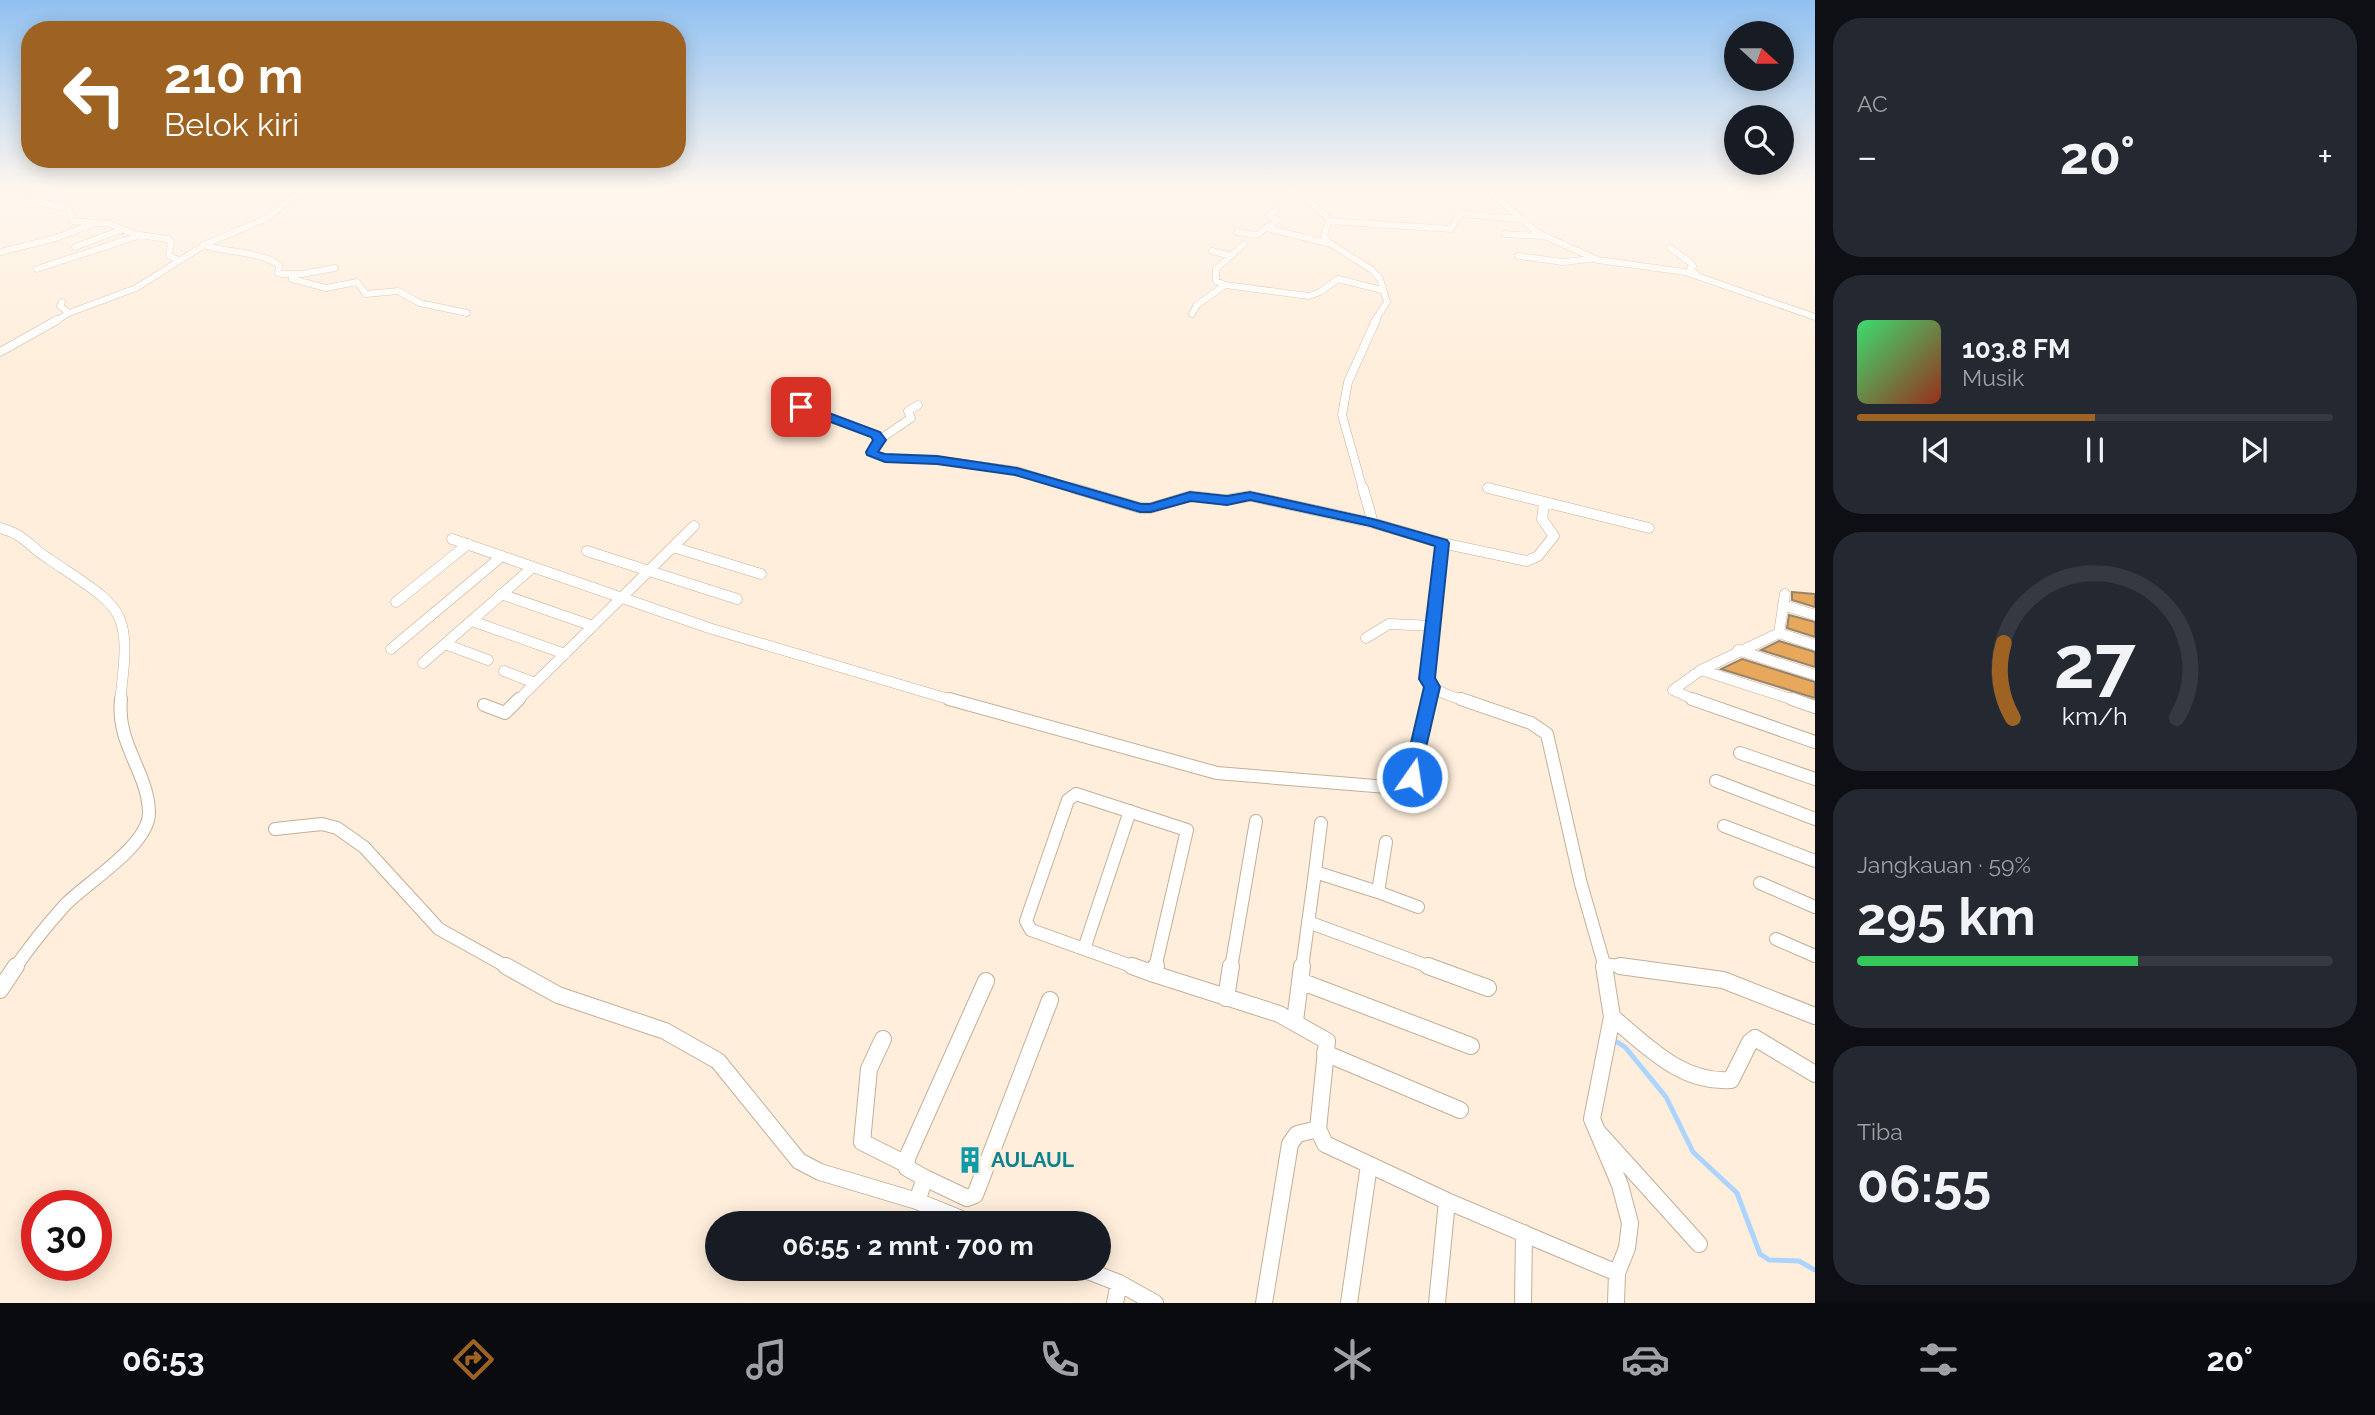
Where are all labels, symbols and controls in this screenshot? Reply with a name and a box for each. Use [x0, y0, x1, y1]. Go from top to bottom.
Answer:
north arrow [1724, 21, 1794, 91]
map controls [1724, 21, 1794, 175]
text: 210 m [164, 47, 303, 104]
icon: left [49, 49, 140, 140]
text: AC [1857, 90, 1888, 117]
button: search [1724, 105, 1794, 175]
text: Belok kiri [164, 106, 299, 143]
text: 20° [2060, 125, 2135, 186]
text: − [1857, 134, 1877, 179]
text: + [2317, 134, 2333, 179]
text: 103.8 FM [1962, 334, 2071, 364]
text: Musik [1962, 364, 2024, 391]
pin [771, 377, 831, 437]
icon: arrive [782, 388, 820, 426]
icon: previous [1917, 431, 1955, 469]
icon: pause [2076, 431, 2114, 469]
icon: next [2235, 431, 2273, 469]
text: 27 [2054, 620, 2136, 705]
text: km/h [2062, 700, 2128, 730]
position arrow [1375, 740, 1449, 814]
text: Jangkauan · 59% [1857, 851, 2031, 878]
text: 295 km [1857, 886, 2036, 947]
text: Tiba [1857, 1118, 1903, 1145]
building icon: AULAUL [955, 1145, 985, 1175]
place label: AULAUL [991, 1147, 1075, 1172]
text: 06:55 [1857, 1153, 1991, 1214]
speed limit sign: 30 [21, 1190, 112, 1281]
text: 06:55 · 2 mnt · 700 m [782, 1231, 1034, 1261]
icon: directions [449, 1335, 498, 1384]
icon: music [742, 1335, 791, 1384]
icon: phone [1035, 1335, 1084, 1384]
icon: climate [1328, 1335, 1377, 1384]
icon: car [1621, 1335, 1670, 1384]
icon: filters [1914, 1335, 1963, 1384]
text: 06:53 [122, 1341, 205, 1378]
text: 20° [2207, 1341, 2253, 1378]

